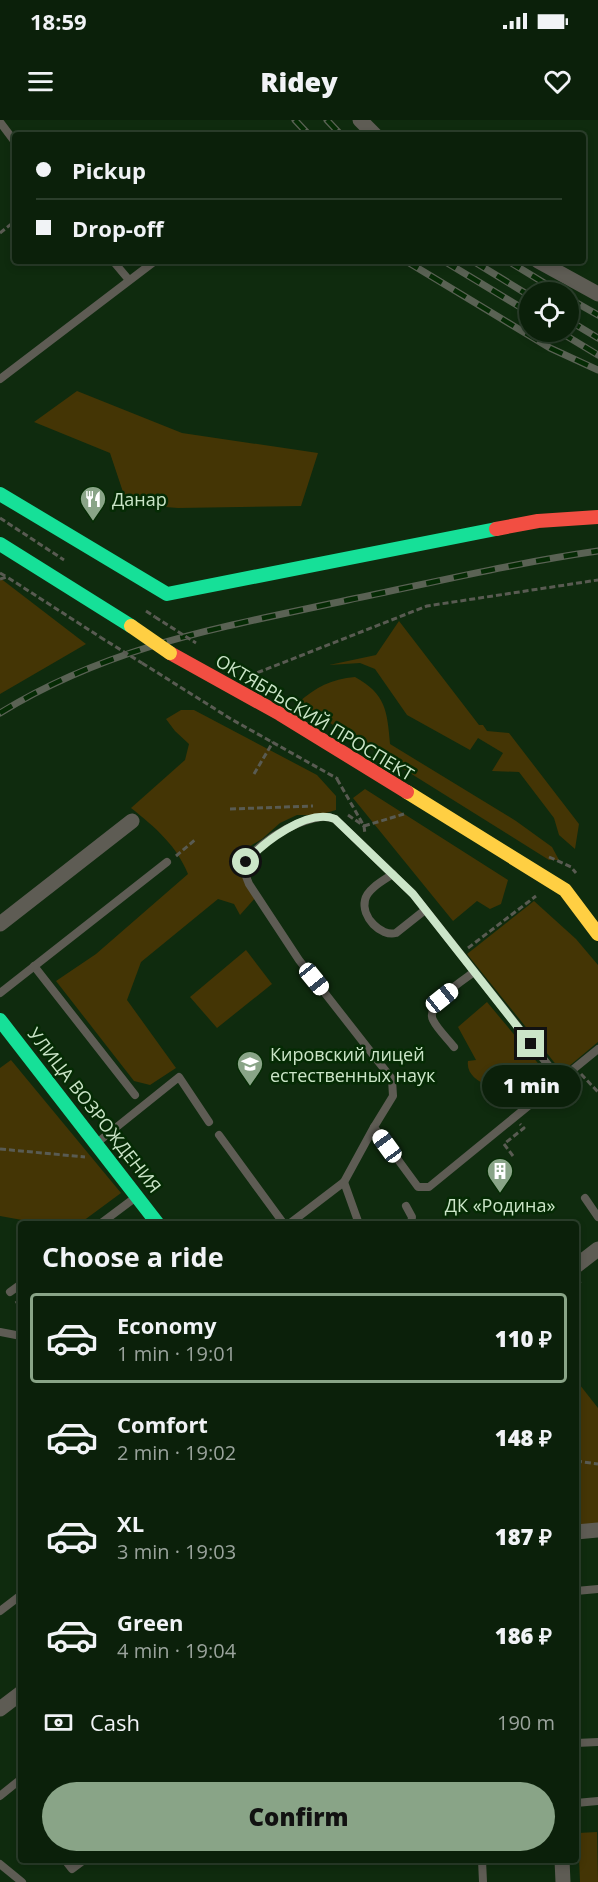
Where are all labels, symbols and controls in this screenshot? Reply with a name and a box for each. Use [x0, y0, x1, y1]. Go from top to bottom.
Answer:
text: 18:59 [30, 6, 87, 36]
text: Ridey [260, 63, 338, 100]
icon: menu [24, 65, 57, 98]
icon: heart [541, 65, 574, 98]
text: Pickup [72, 155, 146, 185]
text: Drop-off [72, 213, 164, 243]
map controls [519, 282, 579, 342]
button: locate [519, 282, 579, 342]
restaurant icon: Данар [78, 484, 108, 522]
place label: Данар [112, 487, 167, 511]
street label: ОКТЯБРЬСКИЙ ПРОСПЕКТ [211, 648, 419, 786]
route start [232, 848, 259, 875]
car [296, 959, 332, 999]
car [422, 980, 462, 1016]
street label: УЛИЦА ВОЗРОЖДЕНИЯ [23, 1022, 167, 1198]
route end [517, 1030, 544, 1057]
place label: Кировский лицей естественных наук [270, 1042, 436, 1087]
school or university icon: Кировский лицей естественных наук [235, 1049, 265, 1087]
callout: 1 min [482, 1065, 580, 1107]
text: 1 min [503, 1072, 560, 1099]
car [369, 1126, 405, 1166]
building icon: ДК «Родина» [485, 1156, 515, 1194]
place label: ДК «Родина» [445, 1193, 555, 1217]
text: Choose a ride [42, 1238, 224, 1275]
text: Economy [117, 1310, 216, 1340]
icon: car [45, 1311, 99, 1365]
text: 110 ₽ [495, 1323, 552, 1353]
text: 1 min · 19:01 [117, 1340, 236, 1367]
text: Comfort [117, 1409, 208, 1439]
icon: car [45, 1410, 99, 1464]
text: 148 ₽ [495, 1422, 552, 1452]
text: 2 min · 19:02 [117, 1439, 236, 1466]
text: XL [117, 1508, 144, 1538]
icon: car [45, 1509, 99, 1563]
text: 187 ₽ [495, 1521, 552, 1551]
text: 3 min · 19:03 [117, 1538, 236, 1565]
text: Green [117, 1607, 183, 1637]
icon: car [45, 1608, 99, 1662]
text: 186 ₽ [495, 1620, 552, 1650]
text: 4 min · 19:04 [117, 1637, 236, 1664]
icon: cash [42, 1706, 75, 1739]
text: Cash [90, 1707, 140, 1737]
text: 190 m [497, 1709, 555, 1736]
button: Confirm [42, 1782, 555, 1851]

